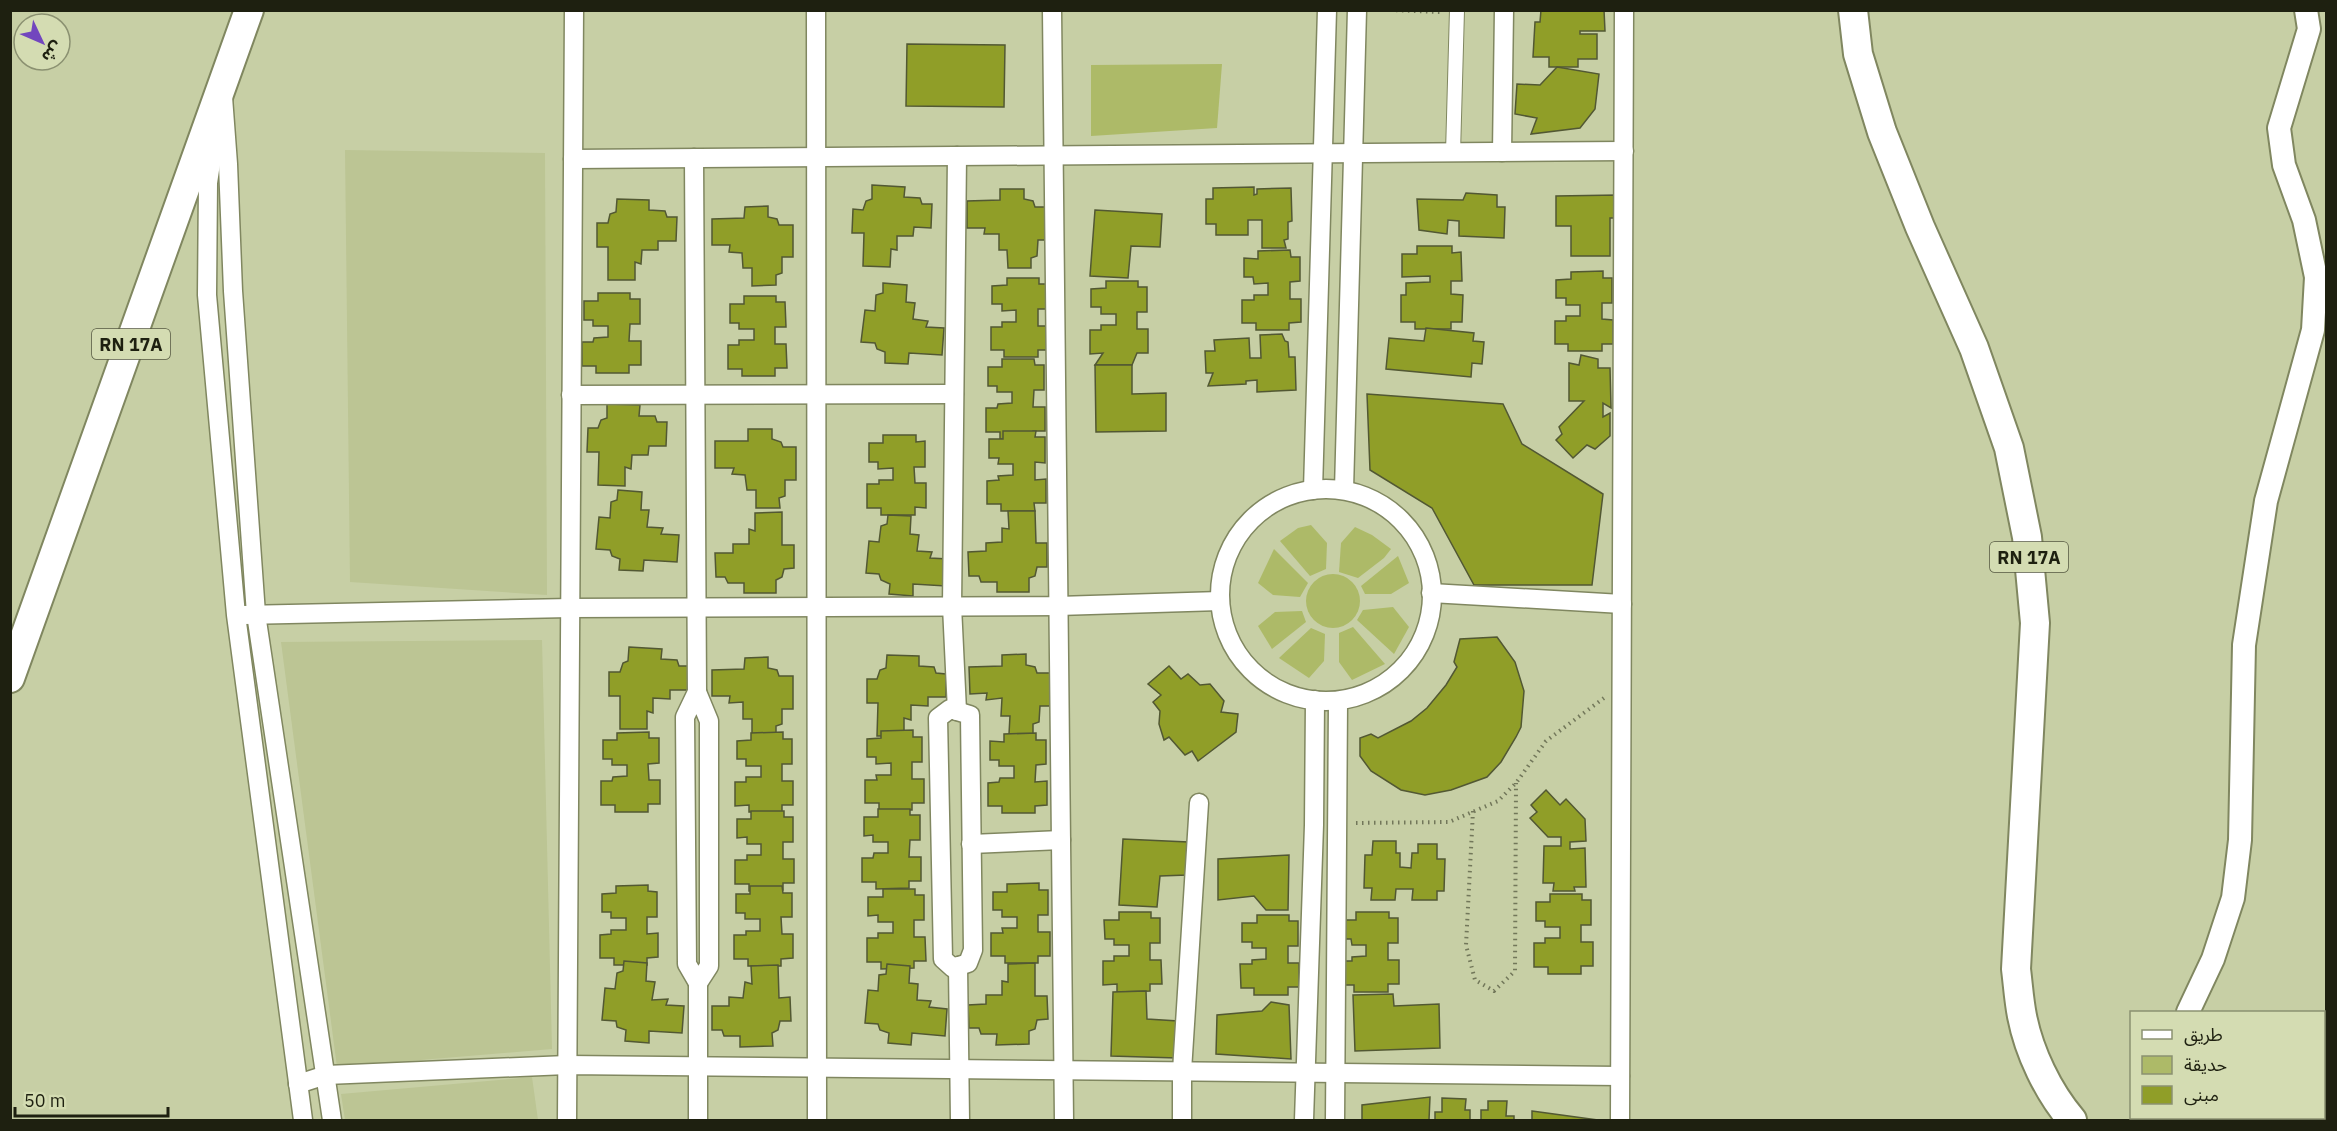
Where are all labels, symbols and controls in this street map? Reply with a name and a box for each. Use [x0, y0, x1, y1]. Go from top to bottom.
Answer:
north arrow [12, 12, 72, 72]
text: ش [38, 38, 68, 67]
road number: RN 17A [92, 329, 170, 359]
road number: RN 17A [1990, 542, 2068, 572]
legend [2130, 1011, 2325, 1119]
text: طريق [2184, 1023, 2223, 1046]
text: حديقة [2184, 1053, 2227, 1076]
scale bar [15, 1080, 168, 1118]
text: مبنى [2184, 1083, 2219, 1106]
text: 50 m [24, 1089, 66, 1112]

